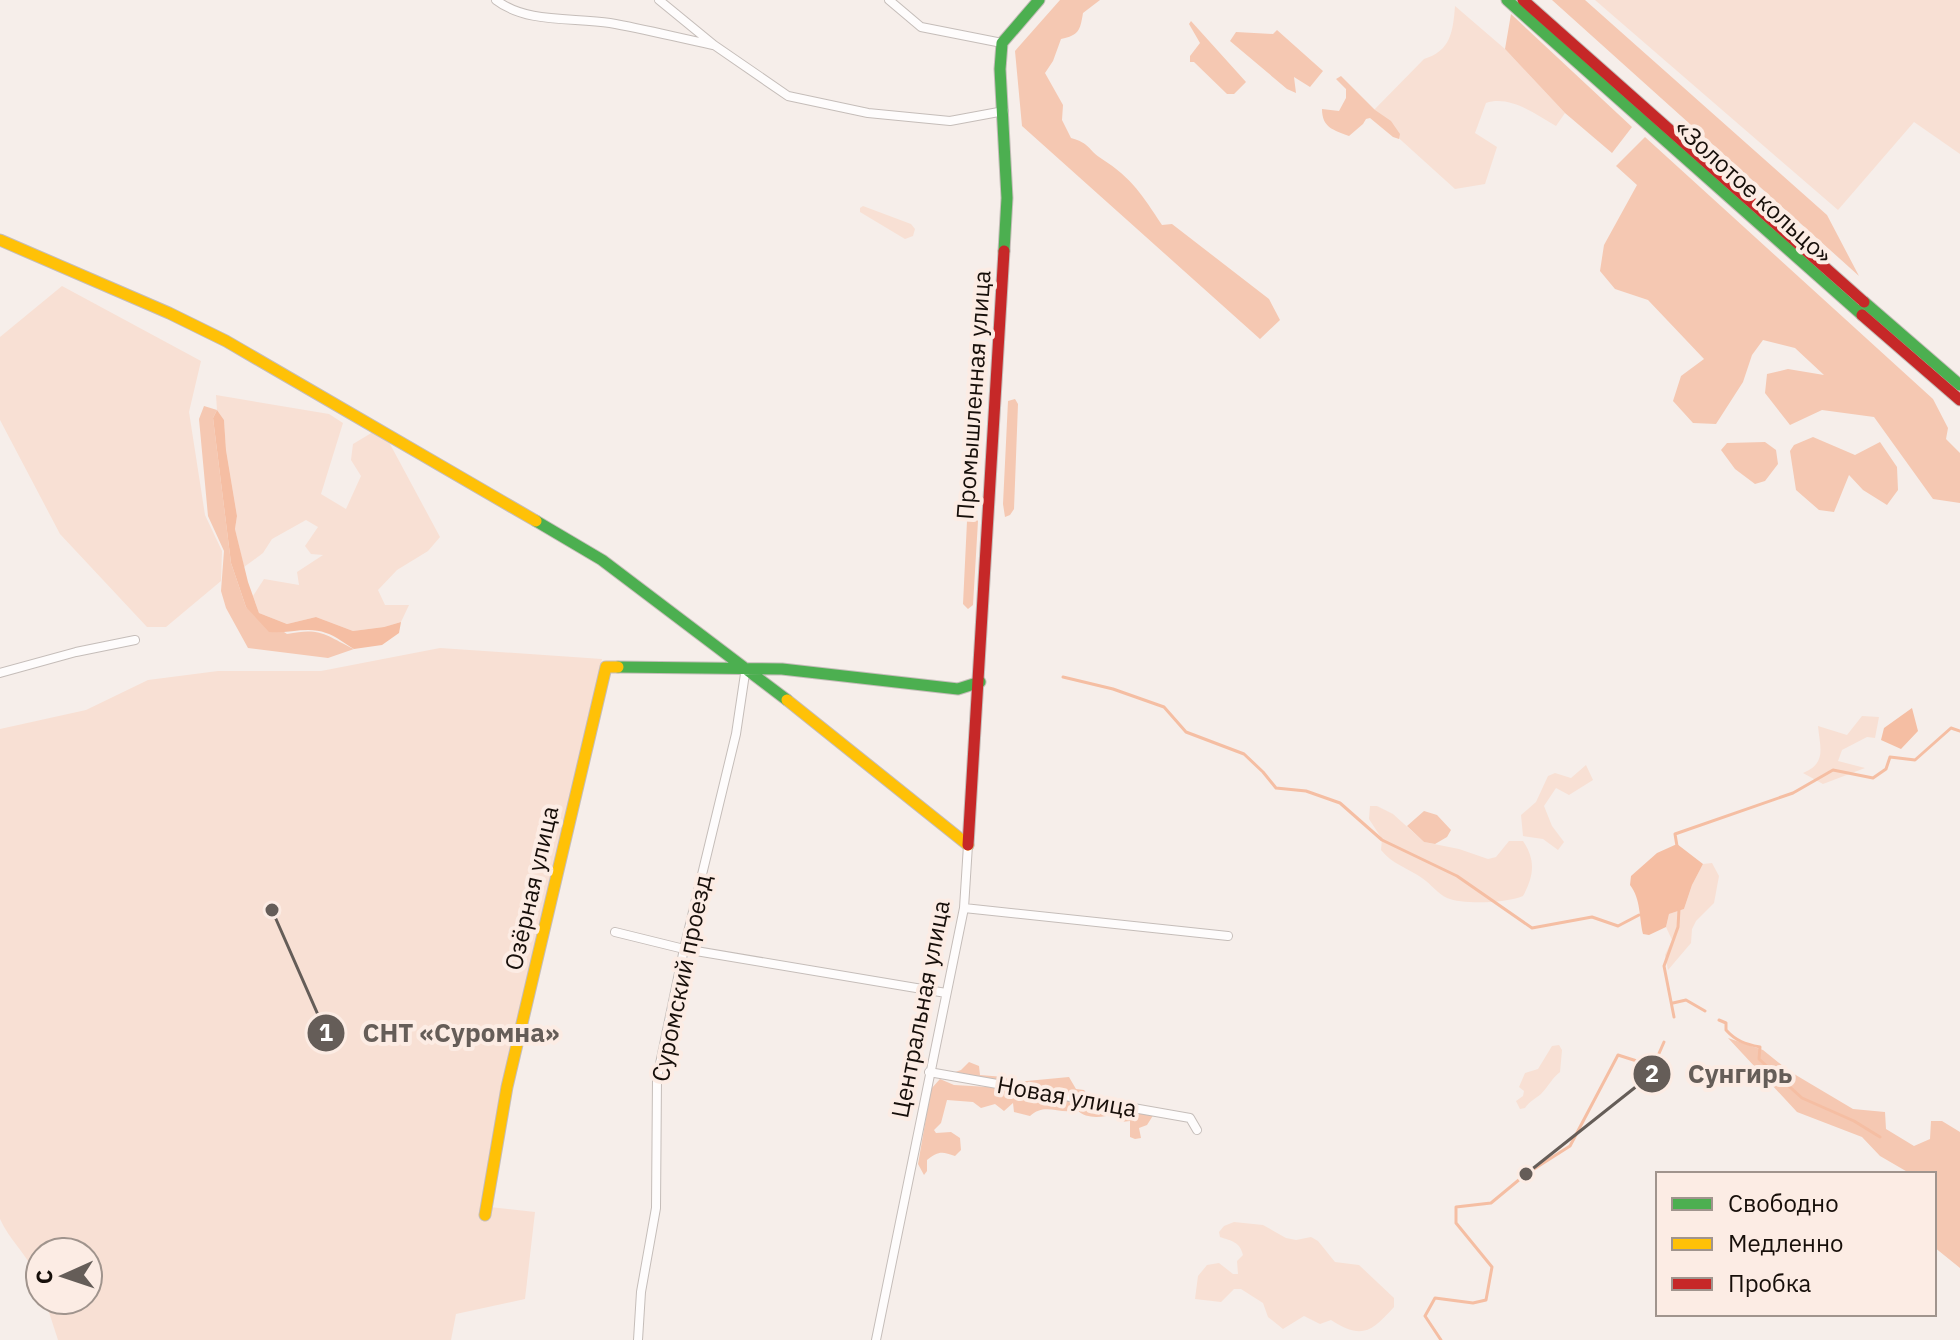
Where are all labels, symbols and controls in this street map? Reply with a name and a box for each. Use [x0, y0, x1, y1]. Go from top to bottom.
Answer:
street label: «Золотое кольцо» [1668, 112, 1840, 270]
street label: Промышленная улица [948, 269, 998, 521]
street label: Озёрная улица [497, 802, 566, 973]
street label: Суромский проезд [643, 872, 719, 1084]
street label: Центральная улица [883, 897, 957, 1120]
callout: СНТ «Суромна» [306, 1008, 575, 1058]
text: СНТ «Суромна» [363, 1015, 559, 1049]
text: 1 [319, 1016, 333, 1048]
callout: Сунгирь [1632, 1049, 1809, 1099]
text: Сунгирь [1688, 1056, 1792, 1090]
text: 2 [1645, 1057, 1659, 1089]
street label: Новая улица [995, 1068, 1140, 1124]
legend [1656, 1172, 1936, 1316]
text: Свободно [1728, 1187, 1839, 1219]
text: Медленно [1728, 1227, 1844, 1259]
north arrow [24, 1236, 104, 1316]
text: Пробка [1728, 1267, 1812, 1299]
text: С [29, 1269, 58, 1285]

